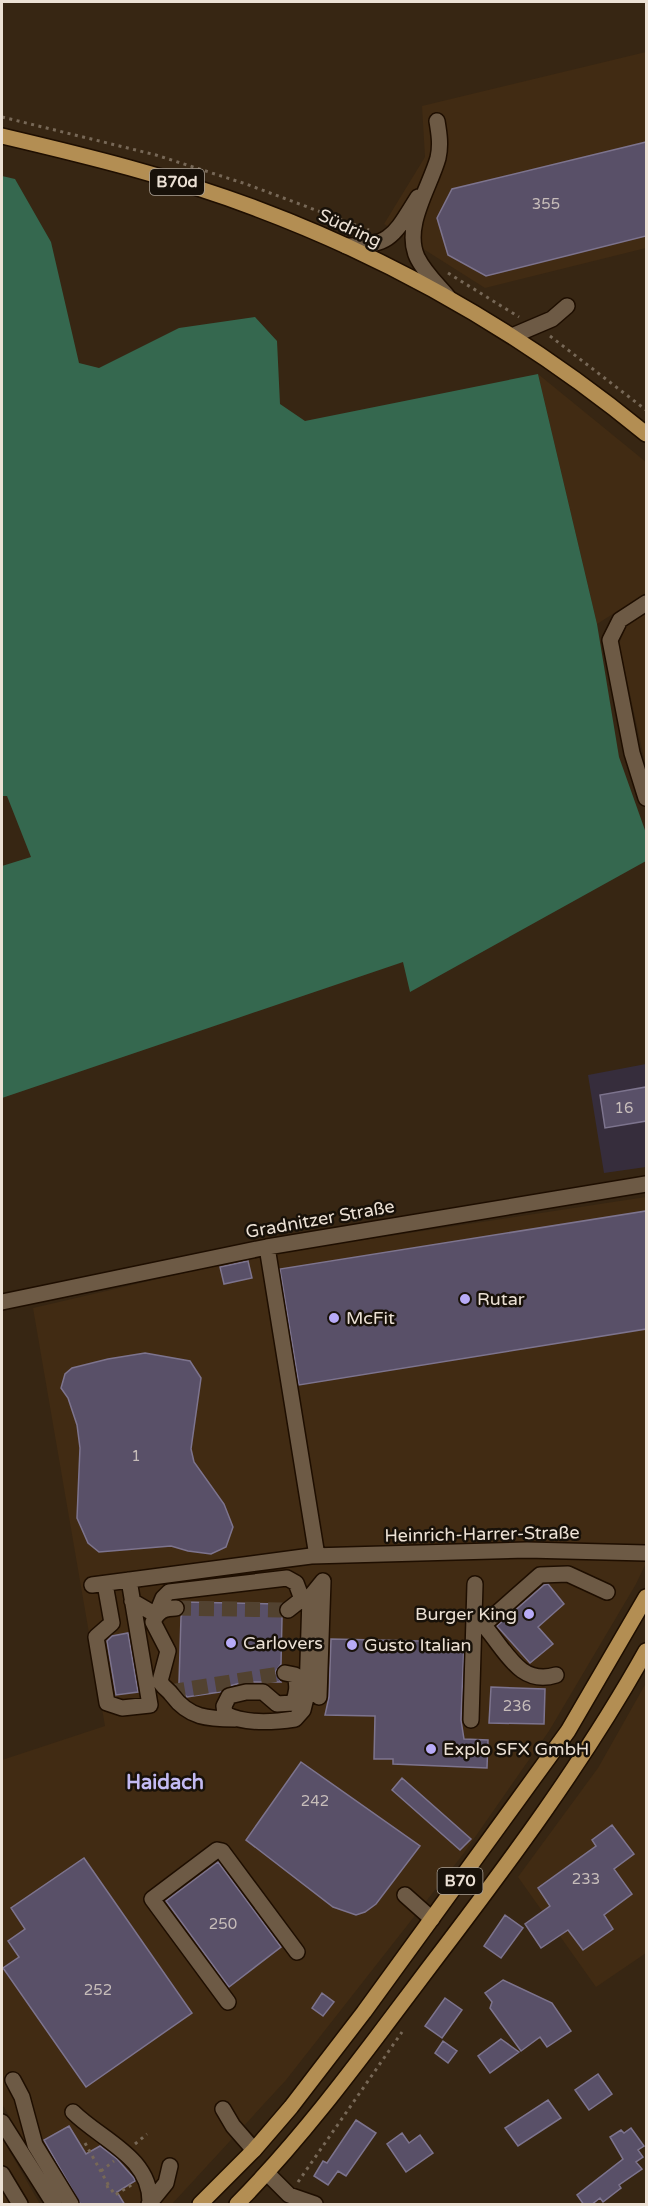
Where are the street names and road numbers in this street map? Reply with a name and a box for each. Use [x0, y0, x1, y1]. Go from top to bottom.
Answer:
road number: B70d [150, 169, 204, 195]
street label: Südring [315, 204, 385, 252]
street label: Gradnitzer Straße [244, 1195, 396, 1243]
street label: Heinrich-Harrer-Straße [384, 1521, 580, 1547]
road number: B70 [438, 1868, 482, 1894]

